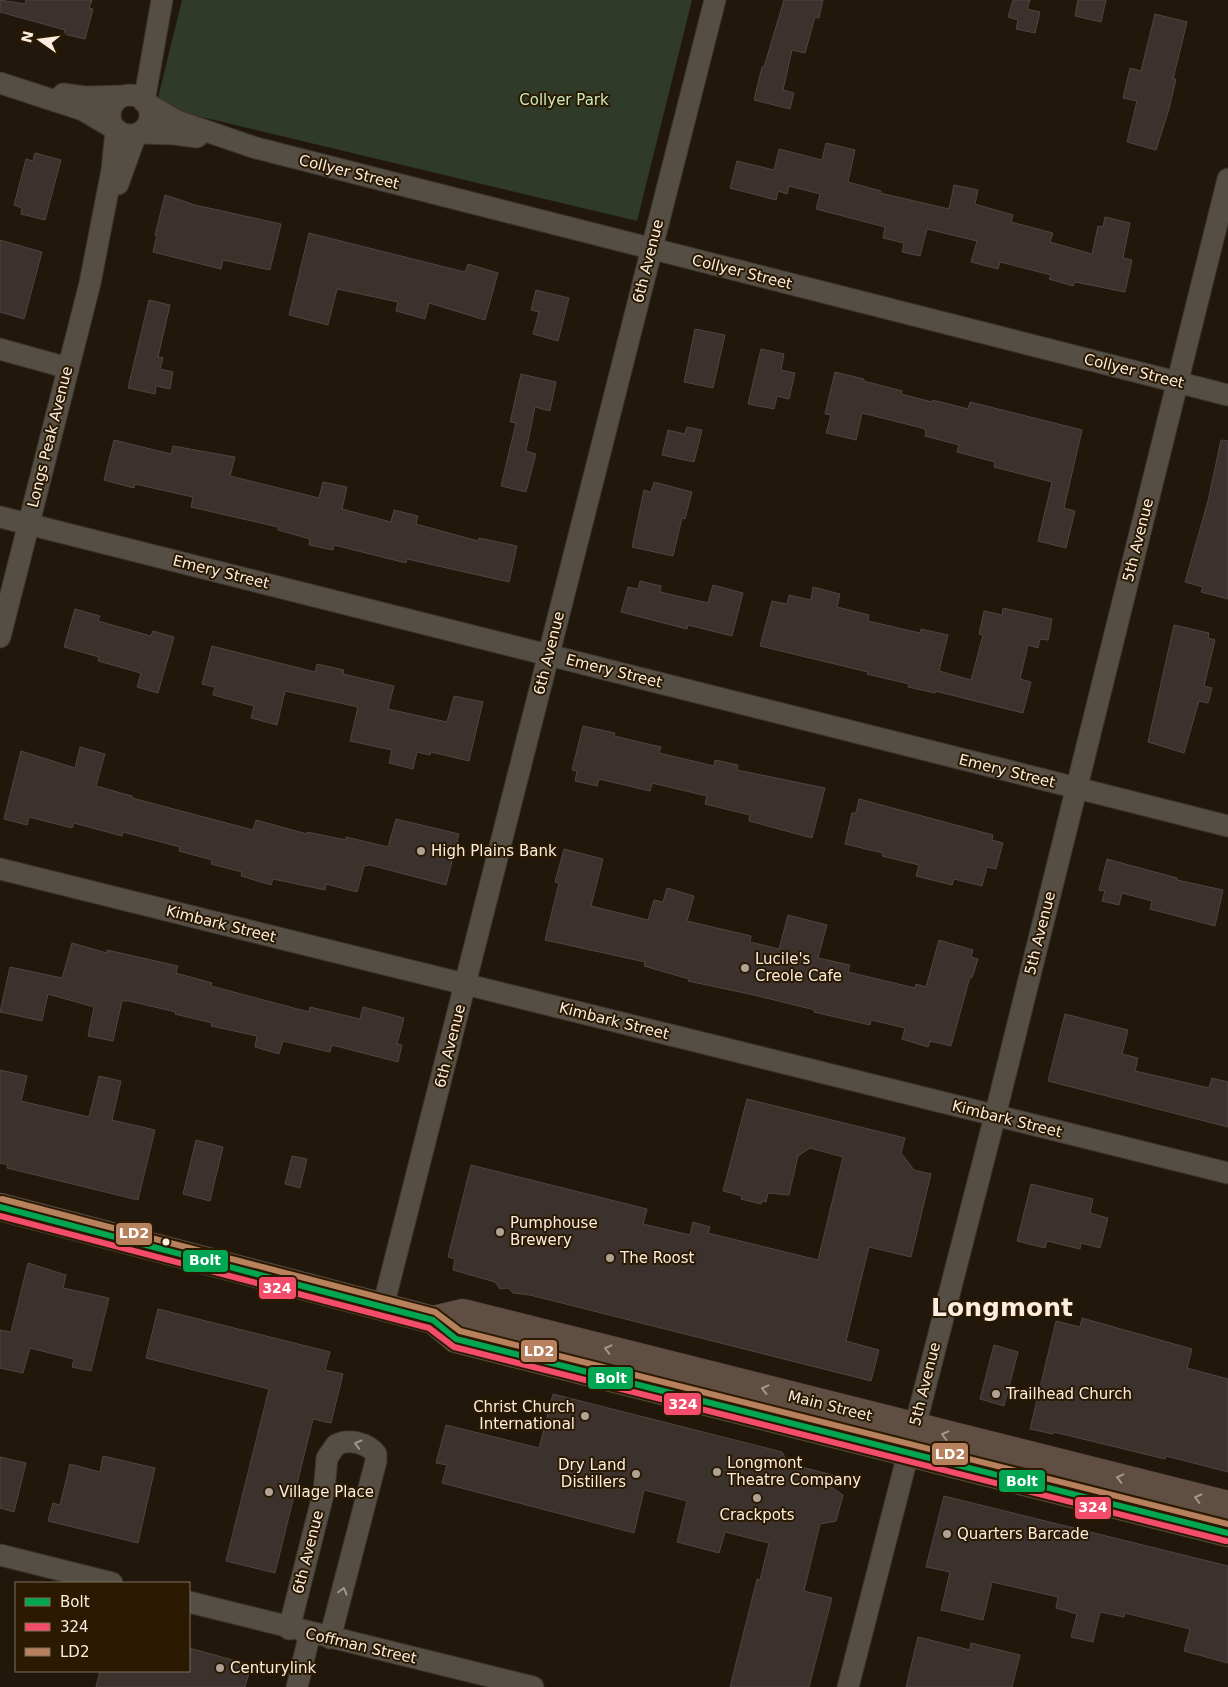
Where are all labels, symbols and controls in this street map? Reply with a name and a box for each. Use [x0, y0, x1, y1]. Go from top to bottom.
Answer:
north arrow [15, 15, 65, 65]
text: N [18, 29, 37, 44]
park label: Collyer Park [519, 91, 609, 109]
street label: Collyer Street [297, 151, 401, 193]
street label: 6th Avenue [629, 217, 667, 305]
street label: Collyer Street [690, 251, 794, 293]
street label: Collyer Street [1082, 350, 1186, 392]
street label: Longs Peak Avenue [24, 364, 76, 510]
street label: 5th Avenue [1119, 496, 1157, 584]
street label: Emery Street [171, 551, 271, 593]
street label: 6th Avenue [530, 609, 568, 697]
street label: Emery Street [564, 650, 664, 692]
street label: Emery Street [957, 750, 1057, 792]
place label: High Plains Bank [431, 842, 557, 860]
marker: High Plains Bank [415, 845, 427, 857]
street label: 5th Avenue [1021, 889, 1059, 977]
street label: Kimbark Street [164, 902, 278, 946]
place label: Lucile's Creole Cafe [755, 950, 842, 985]
marker: Lucile's Creole Cafe [739, 962, 751, 974]
street label: Kimbark Street [557, 999, 671, 1043]
street label: 6th Avenue [431, 1002, 469, 1090]
street label: Kimbark Street [950, 1097, 1064, 1141]
place label: Pumphouse Brewery [510, 1214, 598, 1249]
line badge: LD2 [115, 1222, 153, 1246]
text: LD2 [119, 1225, 149, 1241]
marker: Pumphouse Brewery [494, 1226, 506, 1238]
unlabelled marker [161, 1237, 171, 1247]
line badge: Bolt [182, 1249, 229, 1273]
place label: The Roost [619, 1249, 695, 1267]
text: Bolt [189, 1252, 221, 1268]
marker: The Roost [604, 1252, 616, 1264]
line badge: 324 [258, 1276, 297, 1300]
text: 324 [262, 1280, 292, 1296]
district label: Longmont [931, 1293, 1073, 1322]
line badge: LD2 [520, 1339, 558, 1363]
street label: 5th Avenue [906, 1340, 944, 1428]
text: LD2 [524, 1343, 554, 1359]
one-way arrow [604, 1345, 612, 1355]
line badge: Bolt [587, 1366, 634, 1390]
text: Bolt [595, 1370, 627, 1386]
one-way arrow [761, 1384, 770, 1395]
place label: Trailhead Church [1005, 1385, 1132, 1403]
street label: Main Street [786, 1387, 874, 1425]
marker: Trailhead Church [990, 1388, 1002, 1400]
line badge: 324 [663, 1392, 702, 1416]
text: 324 [668, 1396, 698, 1412]
place label: Christ Church International [473, 1398, 575, 1433]
marker: Christ Church International [579, 1410, 591, 1422]
one-way arrow [941, 1430, 950, 1441]
one-way arrow [355, 1439, 363, 1449]
line badge: LD2 [931, 1442, 969, 1466]
text: LD2 [935, 1446, 965, 1462]
place label: Longmont Theatre Company [726, 1454, 861, 1489]
place label: Dry Land Distillers [558, 1456, 626, 1491]
marker: Longmont Theatre Company [711, 1466, 723, 1478]
marker: Dry Land Distillers [630, 1468, 642, 1480]
line badge: Bolt [998, 1469, 1046, 1493]
text: Bolt [1006, 1473, 1038, 1489]
one-way arrow [1115, 1473, 1124, 1484]
place label: Village Place [279, 1483, 374, 1501]
marker: Village Place [263, 1486, 275, 1498]
marker: Crackpots [751, 1492, 763, 1504]
one-way arrow [1193, 1493, 1202, 1504]
line badge: 324 [1074, 1496, 1112, 1520]
text: 324 [1078, 1499, 1108, 1515]
place label: Crackpots [719, 1506, 795, 1524]
street label: 6th Avenue [289, 1508, 327, 1596]
place label: Quarters Barcade [957, 1525, 1089, 1543]
marker: Quarters Barcade [941, 1528, 953, 1540]
legend [15, 1582, 190, 1672]
one-way arrow [337, 1588, 347, 1596]
text: Bolt [60, 1593, 90, 1611]
text: 324 [60, 1618, 89, 1636]
street label: Coffman Street [304, 1624, 418, 1668]
text: LD2 [60, 1643, 89, 1661]
place label: Centurylink [230, 1659, 316, 1677]
marker: Centurylink [214, 1662, 226, 1674]

